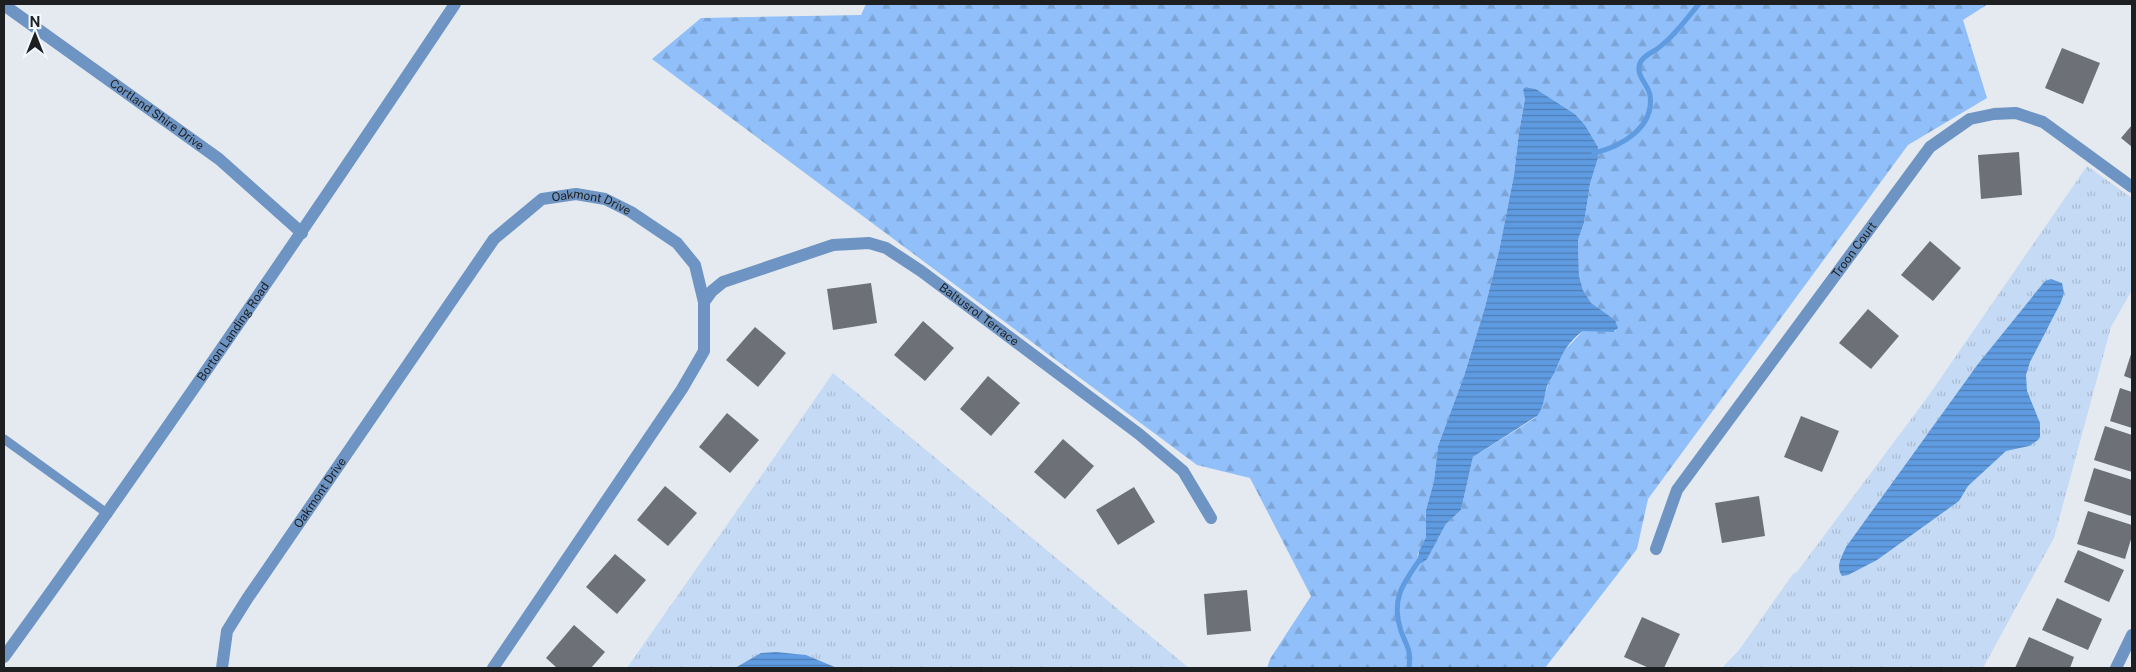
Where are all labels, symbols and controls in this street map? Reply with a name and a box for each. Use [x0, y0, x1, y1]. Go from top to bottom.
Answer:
north arrow [10, 10, 60, 60]
text: N [30, 14, 40, 30]
street label: Cortland Shire Drive [107, 76, 207, 153]
street label: Oakmont Drive [551, 187, 634, 218]
street label: Troon Court [1829, 219, 1880, 281]
street label: Borton Landing Road [194, 279, 272, 384]
street label: Baltusrol Terrace [937, 280, 1022, 349]
street label: Oakmont Drive [291, 455, 349, 531]

